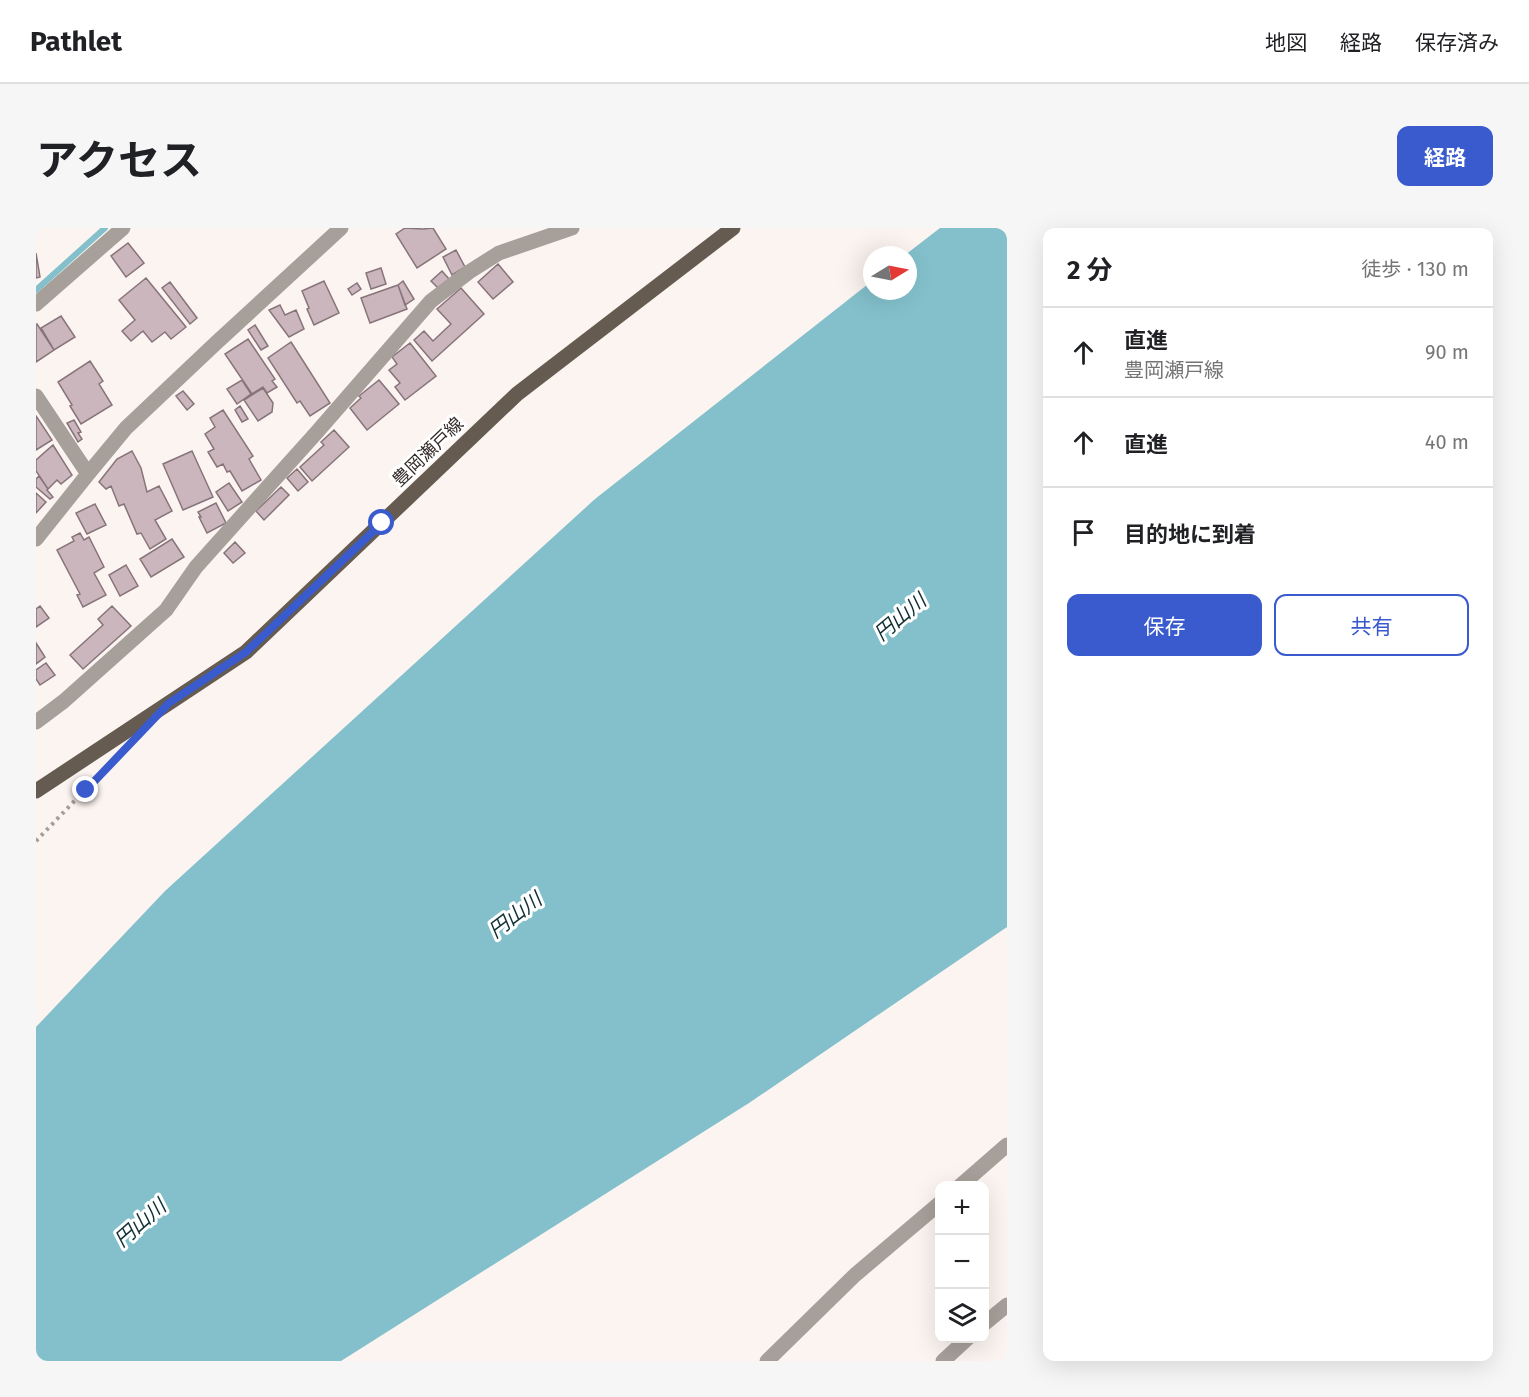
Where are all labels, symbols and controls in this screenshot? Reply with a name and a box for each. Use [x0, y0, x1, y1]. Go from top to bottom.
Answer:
text: Pathlet [30, 25, 122, 58]
text: 地図 [1265, 30, 1307, 56]
text: 経路 [1340, 30, 1382, 56]
text: 保存済み [1415, 30, 1499, 56]
button: 経路 [1397, 126, 1493, 186]
text: アクセス [36, 136, 202, 186]
north arrow [863, 246, 917, 300]
text: 2 分 [1067, 255, 1113, 286]
text: 徒歩 · 130 m [1361, 257, 1469, 281]
text: 直進 [1124, 327, 1168, 354]
icon: ahead [1067, 336, 1100, 369]
text: 90 m [1425, 340, 1469, 364]
text: 豊岡瀬戸線 [1124, 358, 1224, 382]
street label: 豊岡瀬戸線 [388, 413, 468, 491]
icon: ahead [1067, 426, 1100, 459]
text: 40 m [1425, 430, 1469, 454]
text: 直進 [1124, 431, 1168, 458]
route start [368, 509, 394, 535]
icon: arrive [1067, 516, 1100, 549]
text: 目的地に到着 [1124, 521, 1256, 548]
water label: 円山川 [869, 587, 932, 645]
button: 保存 [1067, 594, 1262, 656]
button: 共有 [1274, 594, 1469, 656]
route end [72, 776, 98, 802]
water label: 円山川 [484, 886, 548, 943]
map controls [935, 1181, 989, 1343]
button: + [935, 1181, 989, 1235]
water label: 円山川 [109, 1193, 172, 1252]
button: − [935, 1235, 989, 1289]
button: layers [935, 1289, 989, 1343]

